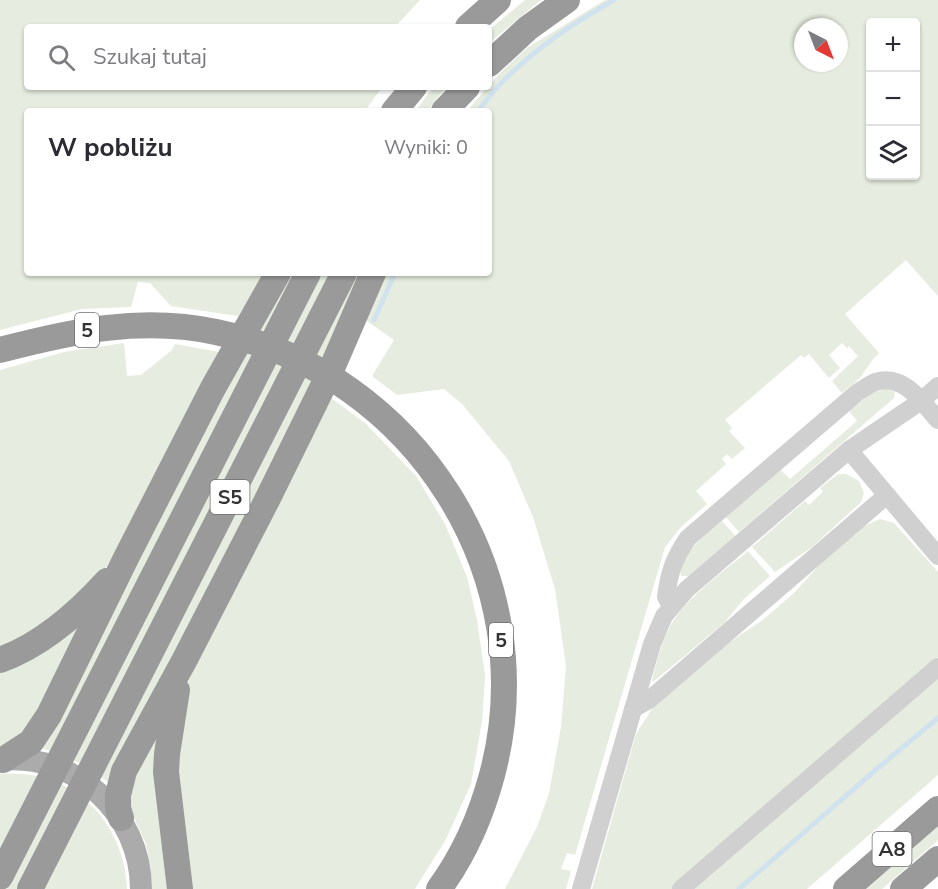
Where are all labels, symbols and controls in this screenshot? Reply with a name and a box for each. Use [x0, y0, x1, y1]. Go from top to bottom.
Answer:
north arrow [794, 18, 848, 72]
map controls [866, 18, 920, 180]
button: + [866, 18, 920, 72]
search box [24, 24, 492, 90]
icon: search [45, 41, 78, 74]
text: Szukaj tutaj [93, 42, 207, 72]
button: − [866, 72, 920, 126]
button: layers [866, 126, 920, 180]
text: W pobliżu [48, 130, 172, 165]
text: Wyniki: 0 [384, 134, 468, 161]
road number: 5 [75, 313, 99, 347]
road number: S5 [210, 480, 250, 514]
road number: 5 [489, 623, 513, 657]
road number: A8 [872, 832, 912, 866]

